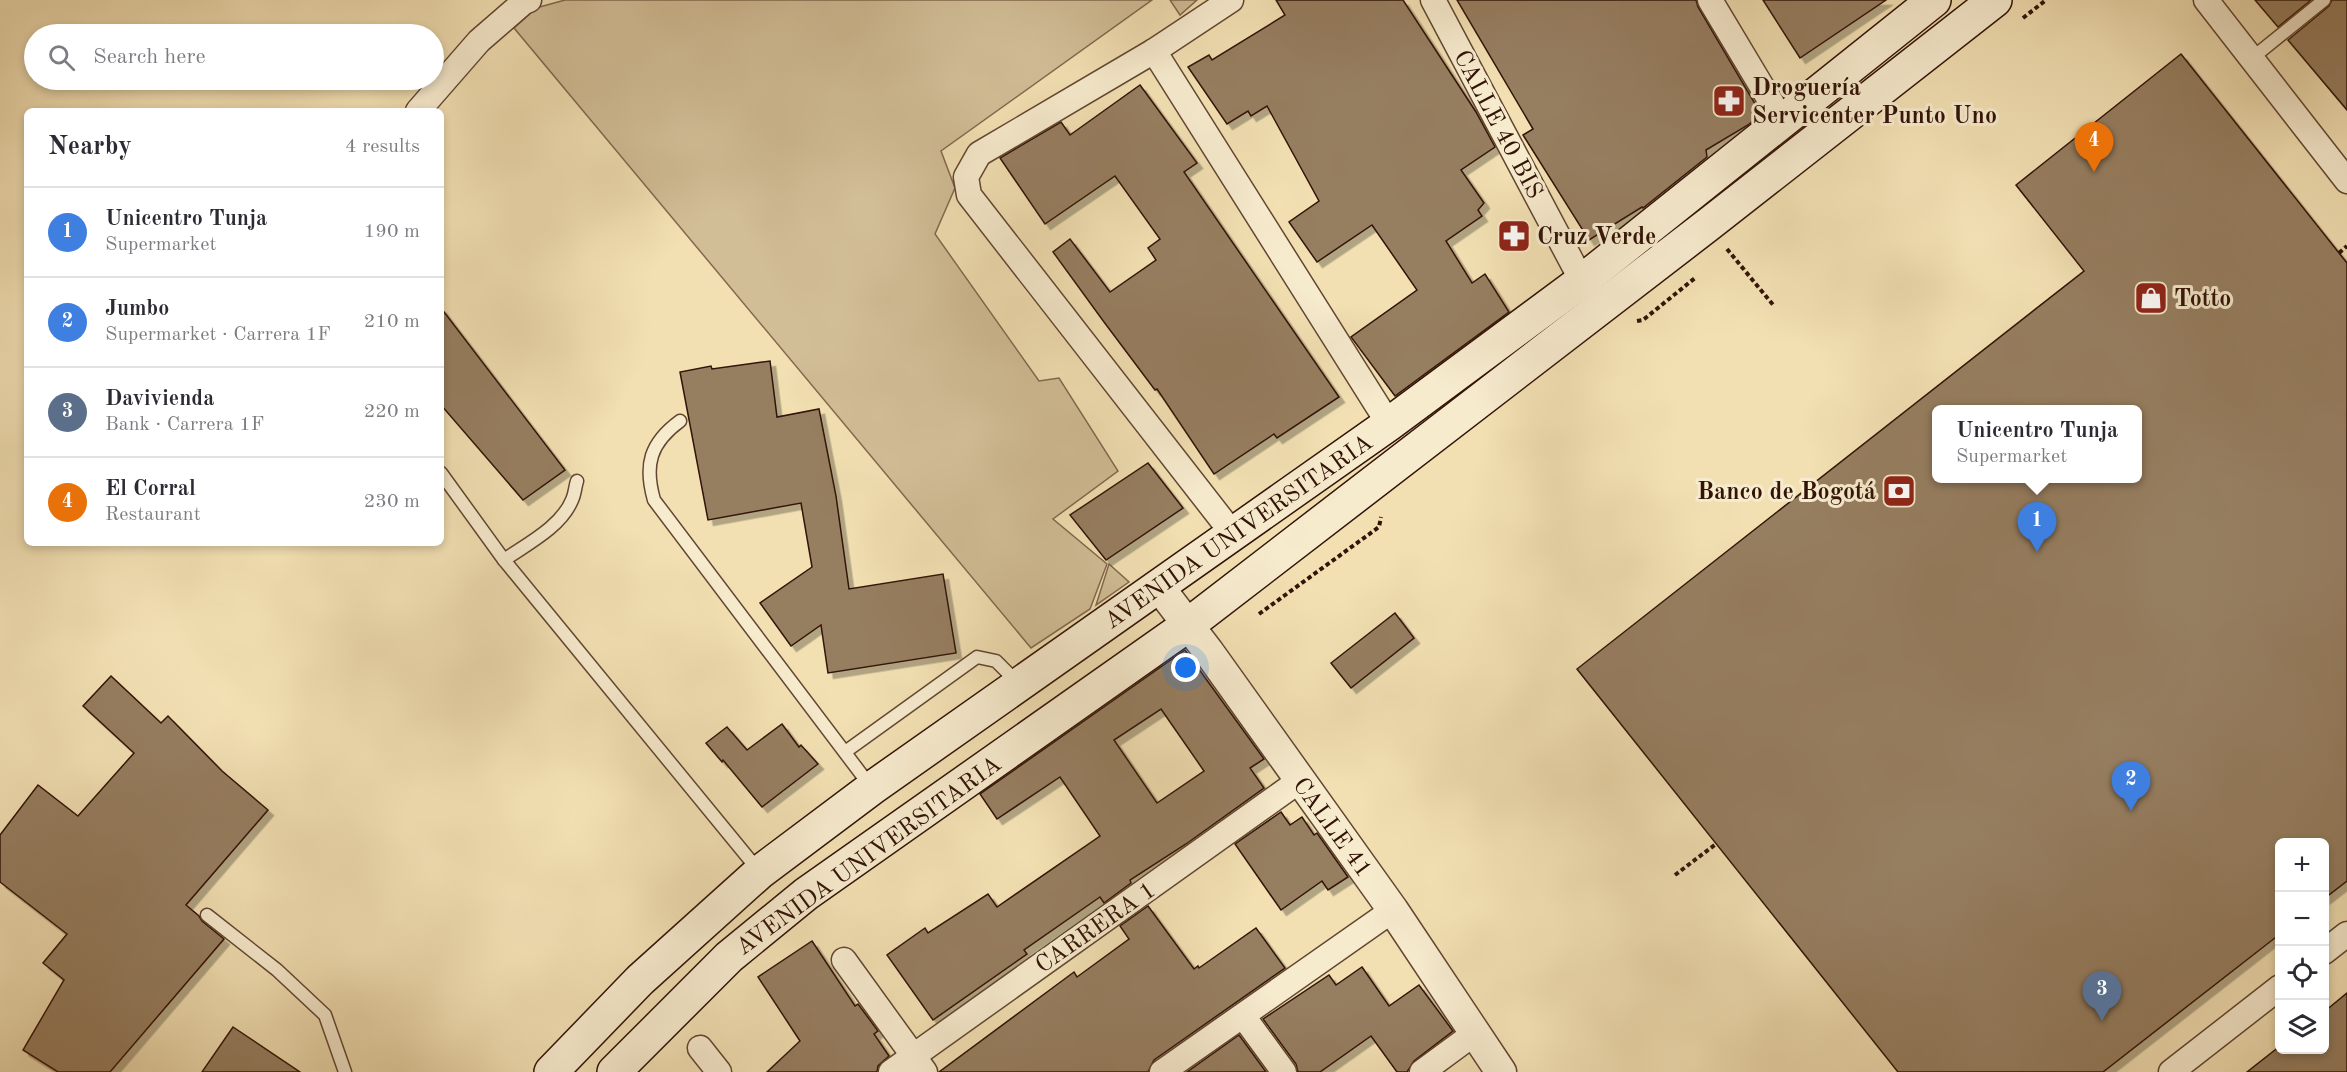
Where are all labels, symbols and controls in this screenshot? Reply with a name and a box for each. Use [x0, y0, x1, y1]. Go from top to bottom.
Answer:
search box [24, 24, 444, 90]
icon: search [45, 41, 78, 74]
text: Search here [93, 46, 206, 68]
street label: CALLE 40 BIS [1448, 47, 1546, 203]
place label: Droguería Servicenter Punto Uno [1752, 77, 1997, 129]
pharmacy icon: Droguería Servicenter Punto Uno [1711, 83, 1747, 119]
pin: 4 [2074, 122, 2114, 172]
text: Nearby [48, 134, 132, 160]
text: 4 results [345, 137, 420, 157]
text: Unicentro Tunja [105, 208, 267, 230]
pharmacy icon: Cruz Verde [1496, 218, 1532, 254]
text: 1 [62, 222, 73, 242]
text: 190 m [364, 222, 420, 242]
place label: Cruz Verde [1537, 226, 1656, 250]
text: Supermarket [105, 235, 216, 255]
shop icon: Totto [2133, 280, 2169, 316]
place label: Totto [2174, 288, 2231, 312]
text: Jumbo [105, 298, 169, 320]
text: 2 [62, 312, 73, 332]
text: 210 m [364, 312, 420, 332]
text: Supermarket · Carrera 1F [105, 325, 331, 345]
text: Davivienda [105, 388, 214, 410]
text: 3 [62, 402, 73, 422]
text: 220 m [364, 402, 420, 422]
popup [1932, 405, 2142, 483]
text: Bank · Carrera 1F [105, 415, 264, 435]
text: Unicentro Tunja [1956, 420, 2118, 442]
street label: AVENIDA UNIVERSITARIA [1101, 431, 1378, 635]
text: Supermarket [1956, 447, 2067, 467]
bank icon: Banco de Bogotá [1881, 473, 1917, 509]
text: El Corral [105, 478, 196, 500]
place label: Banco de Bogotá [1697, 481, 1876, 505]
text: 4 [62, 492, 73, 512]
text: 230 m [364, 492, 420, 512]
pin: 1 [2018, 502, 2056, 552]
text: Restaurant [105, 505, 201, 525]
your location [1171, 653, 1200, 682]
street label: AVENIDA UNIVERSITARIA [732, 752, 1006, 961]
pin: 2 [2112, 762, 2150, 811]
street label: CALLE 41 [1287, 774, 1375, 882]
map controls [2275, 838, 2329, 1054]
button: + [2275, 838, 2329, 892]
street label: CARRERA 1 [1032, 879, 1160, 979]
button: − [2275, 892, 2329, 946]
button: locate [2275, 946, 2329, 1000]
pin: 3 [2082, 972, 2122, 1021]
button: layers [2275, 1000, 2329, 1054]

